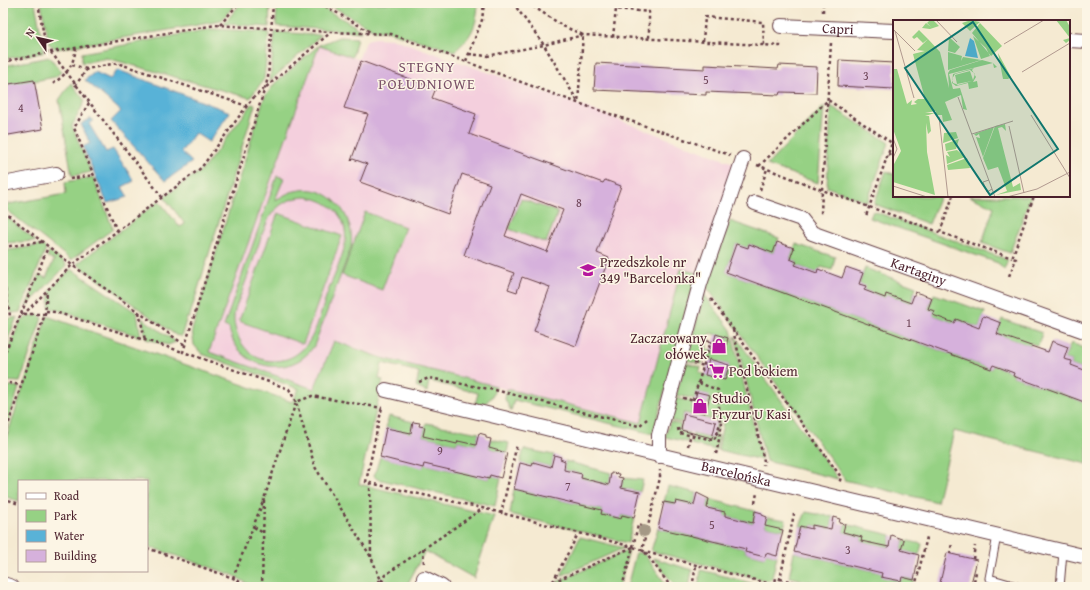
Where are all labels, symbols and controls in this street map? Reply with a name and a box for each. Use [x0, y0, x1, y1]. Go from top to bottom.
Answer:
north arrow [18, 18, 58, 58]
street label: Capri [822, 18, 854, 39]
inset map [893, 20, 1070, 197]
text: N [21, 24, 39, 40]
district label: STEGNY POŁUDNIOWE [378, 56, 476, 94]
house number: 3 [863, 67, 869, 84]
house number: 5 [703, 71, 709, 88]
house number: 4 [18, 99, 24, 116]
house number: 8 [576, 194, 582, 211]
place label: Przedszkole nr 349 "Barcelonka" [600, 252, 701, 288]
street label: Kartaginy [888, 252, 949, 291]
school or university icon: Przedszkole nr 349 "Barcelonka" [579, 261, 597, 279]
house number: 1 [906, 314, 912, 331]
place label: Zaczarowany ołówek [630, 328, 708, 364]
shop icon: Zaczarowany ołówek [710, 337, 728, 355]
place label: Pod bokiem [729, 361, 798, 381]
supermarket icon: Pod bokiem [708, 362, 726, 380]
place label: Studio Fryzur U Kasi [712, 388, 791, 424]
shop icon: Studio Fryzur U Kasi [691, 397, 709, 415]
house number: 9 [437, 442, 443, 459]
street label: Barcelońska [699, 455, 774, 491]
house number: 7 [565, 478, 571, 495]
legend [18, 480, 148, 572]
text: Road [54, 487, 80, 504]
text: Park [54, 507, 78, 524]
house number: 5 [709, 516, 715, 533]
text: Water [54, 527, 84, 544]
house number: 3 [845, 541, 851, 558]
text: Building [54, 547, 97, 564]

